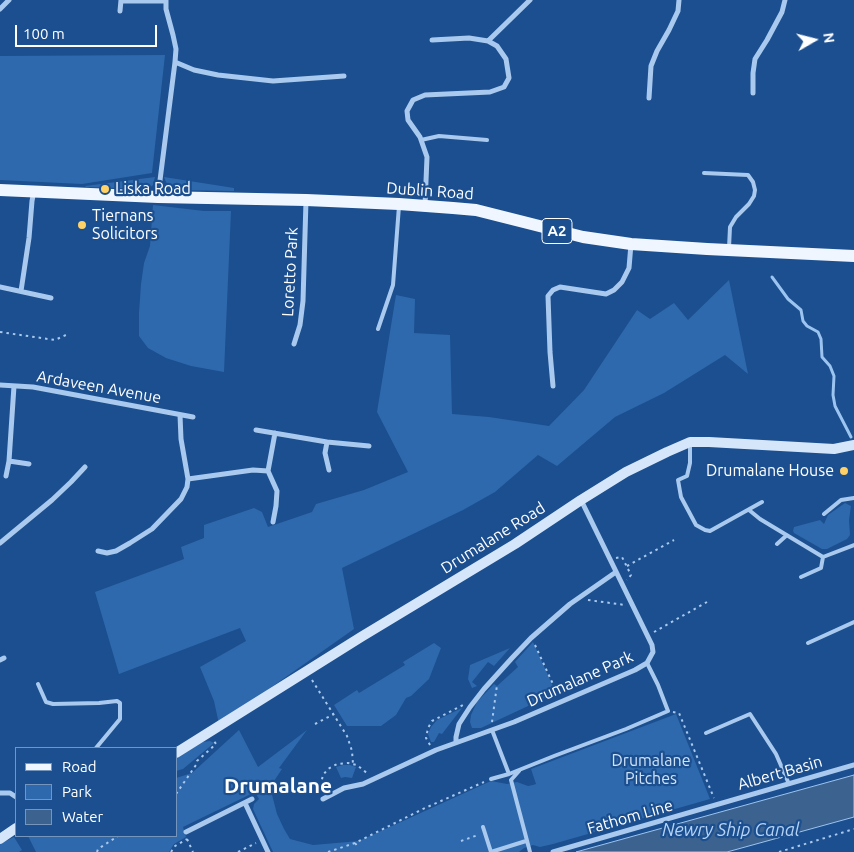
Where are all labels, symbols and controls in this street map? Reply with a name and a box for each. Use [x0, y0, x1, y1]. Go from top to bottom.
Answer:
scale bar [18, 15, 160, 47]
north arrow [789, 15, 839, 65]
text: 100 m [23, 25, 65, 42]
text: N [820, 32, 838, 44]
street label: Dublin Road [386, 178, 474, 204]
place label: Liska Road [115, 179, 191, 199]
marker: Liska Road [99, 183, 111, 195]
place label: Tiernans Solicitors [92, 206, 158, 244]
road number: A2 [542, 218, 572, 244]
marker: Tiernans Solicitors [76, 219, 88, 231]
street label: Loretto Park [278, 227, 302, 317]
street label: Ardaveen Avenue [35, 367, 163, 407]
place label: Drumalane House [706, 461, 834, 481]
marker: Drumalane House [838, 465, 850, 477]
street label: Drumalane Road [437, 498, 549, 578]
street label: Drumalane Park [524, 647, 636, 711]
legend [15, 747, 178, 837]
park label: Drumalane Pitches [612, 751, 690, 789]
street label: Albert Basin [735, 752, 825, 794]
text: Road [62, 758, 97, 775]
district label: Drumalane [224, 773, 332, 799]
text: Park [62, 783, 92, 800]
street label: Fathom Line [585, 796, 675, 838]
text: Water [62, 808, 103, 825]
water label: Newry Ship Canal [662, 819, 800, 841]

